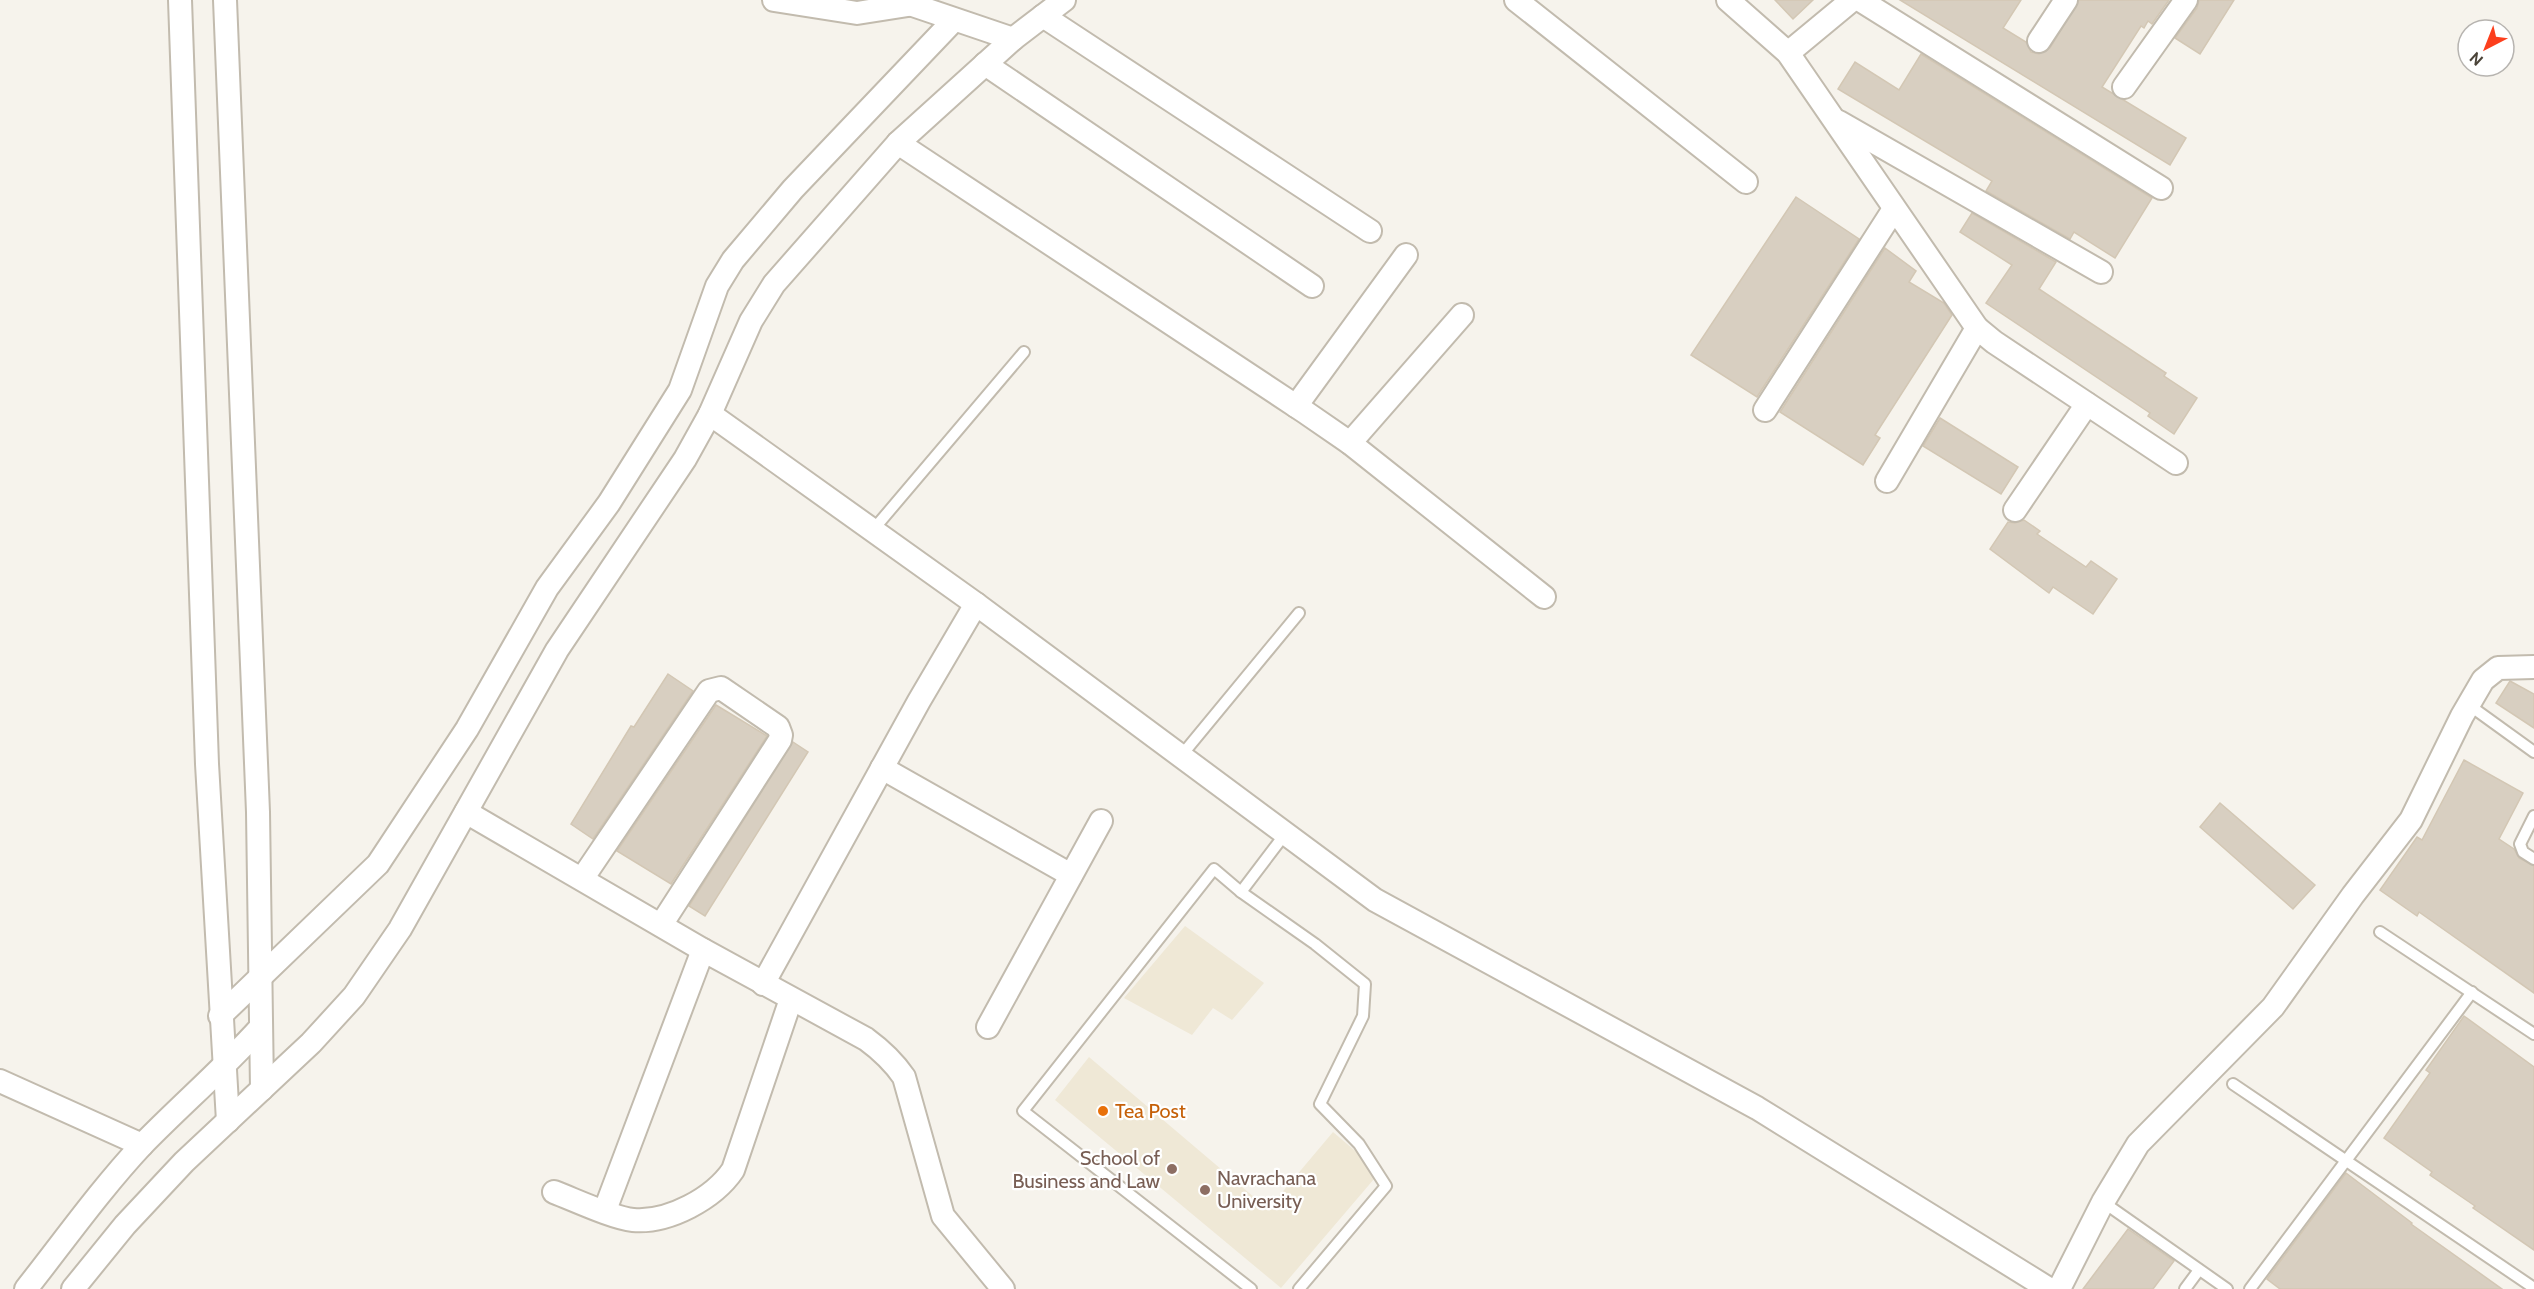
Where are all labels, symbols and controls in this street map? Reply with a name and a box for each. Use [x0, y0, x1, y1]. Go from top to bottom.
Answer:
north arrow [2456, 18, 2516, 78]
text: N [2466, 48, 2487, 70]
place label: Tea Post [1115, 1099, 1186, 1123]
marker: Tea Post [1096, 1104, 1110, 1118]
place label: School of Business and Law [1012, 1146, 1160, 1193]
marker: School of Business and Law [1165, 1162, 1179, 1176]
place label: Navrachana University [1217, 1166, 1316, 1213]
marker: Navrachana University [1198, 1183, 1212, 1197]

